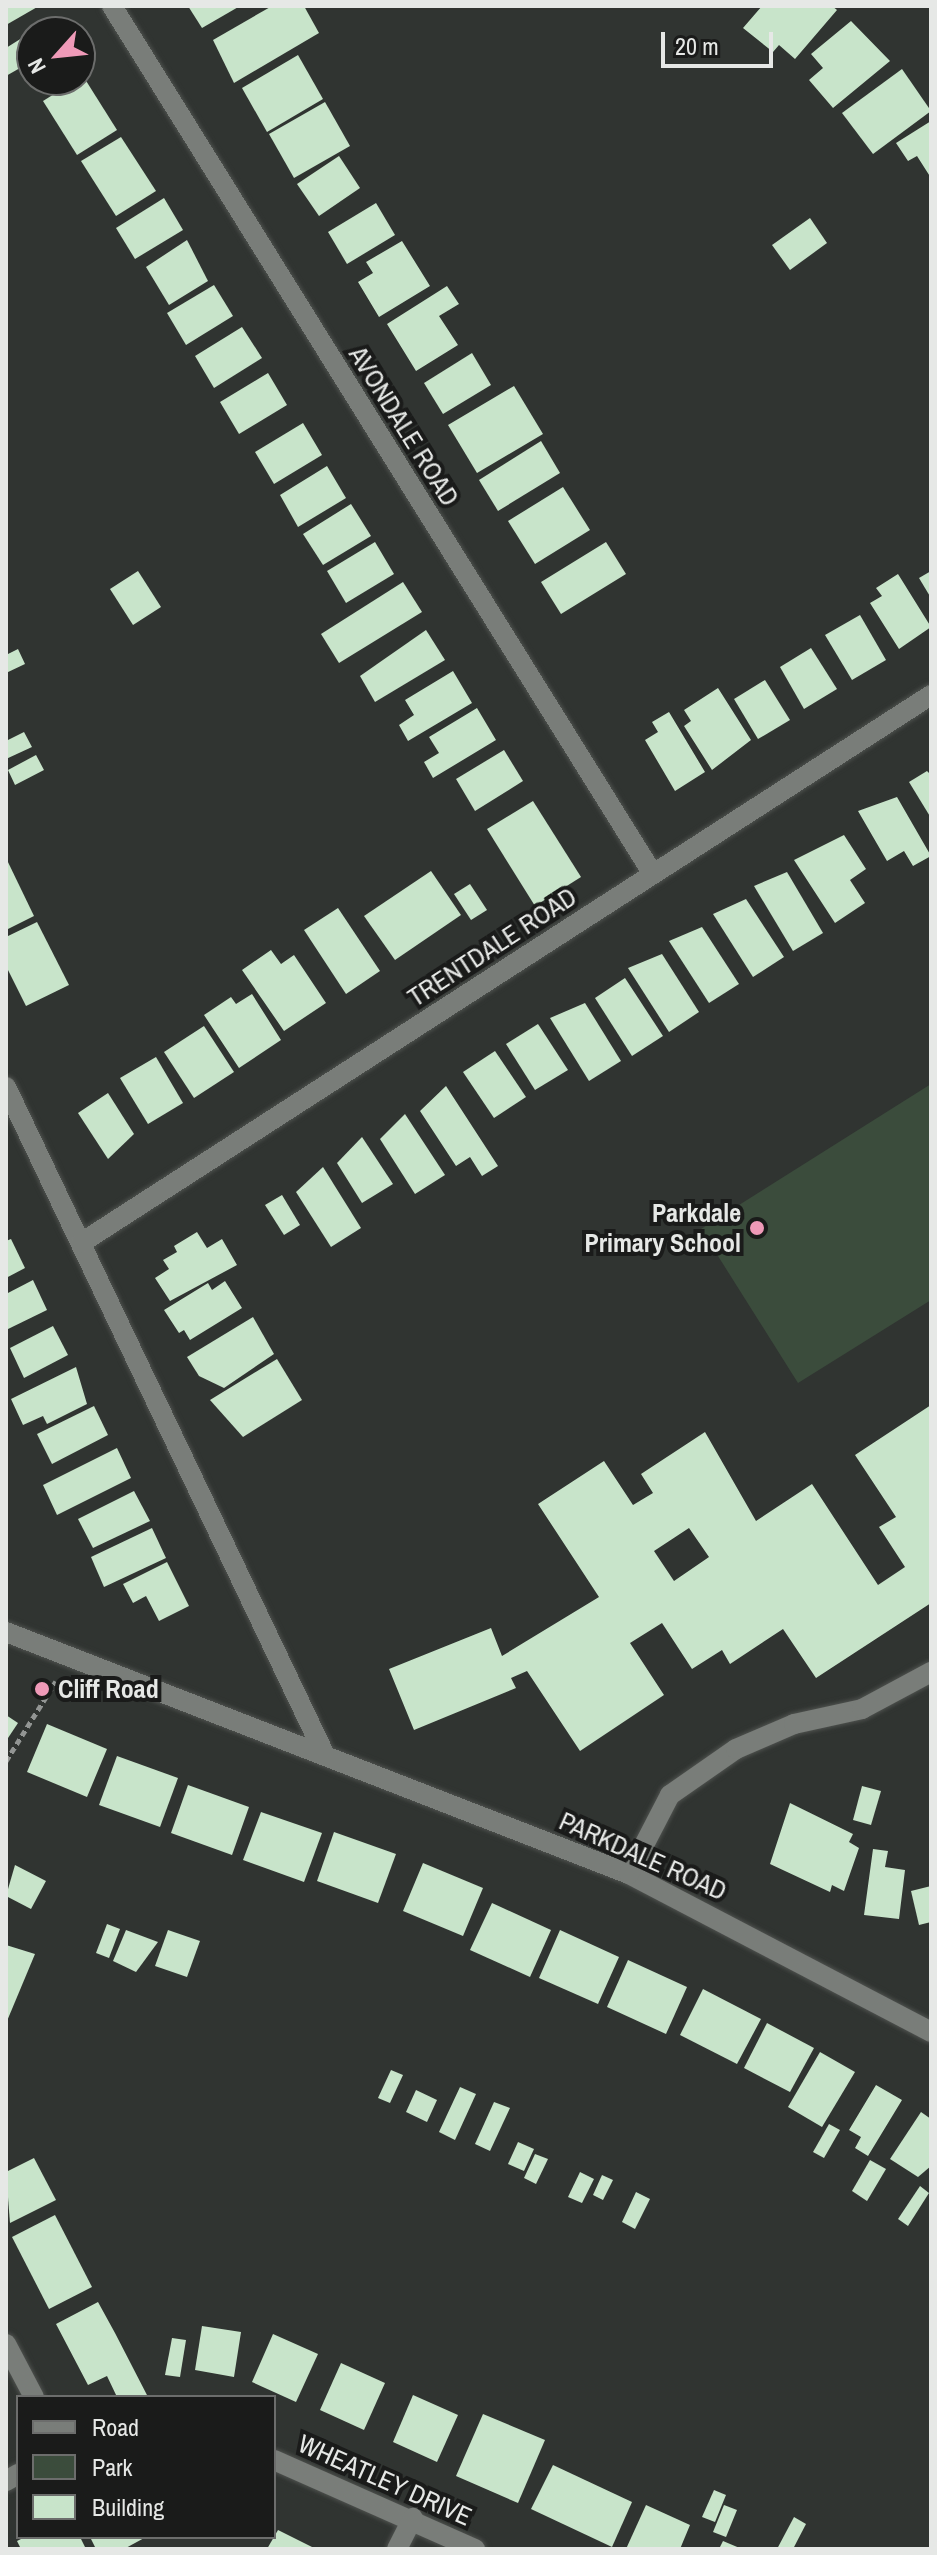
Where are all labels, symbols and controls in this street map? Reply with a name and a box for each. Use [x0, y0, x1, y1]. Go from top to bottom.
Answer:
north arrow [16, 16, 96, 96]
scale bar [665, 16, 777, 66]
text: 20 m [675, 30, 719, 62]
text: N [20, 53, 53, 79]
street label: AVONDALE ROAD [343, 341, 465, 511]
street label: TRENTDALE ROAD [402, 881, 582, 1013]
place label: Parkdale Primary School [585, 1197, 741, 1258]
marker: Parkdale Primary School [748, 1219, 766, 1237]
place label: Cliff Road [58, 1673, 159, 1705]
marker: Cliff Road [33, 1680, 51, 1698]
street label: PARKDALE ROAD [555, 1805, 731, 1907]
legend [16, 2395, 276, 2539]
text: Road [92, 2411, 139, 2443]
street label: WHEATLEY DRIVE [293, 2428, 477, 2532]
text: Park [92, 2451, 132, 2483]
text: Building [92, 2491, 164, 2523]

